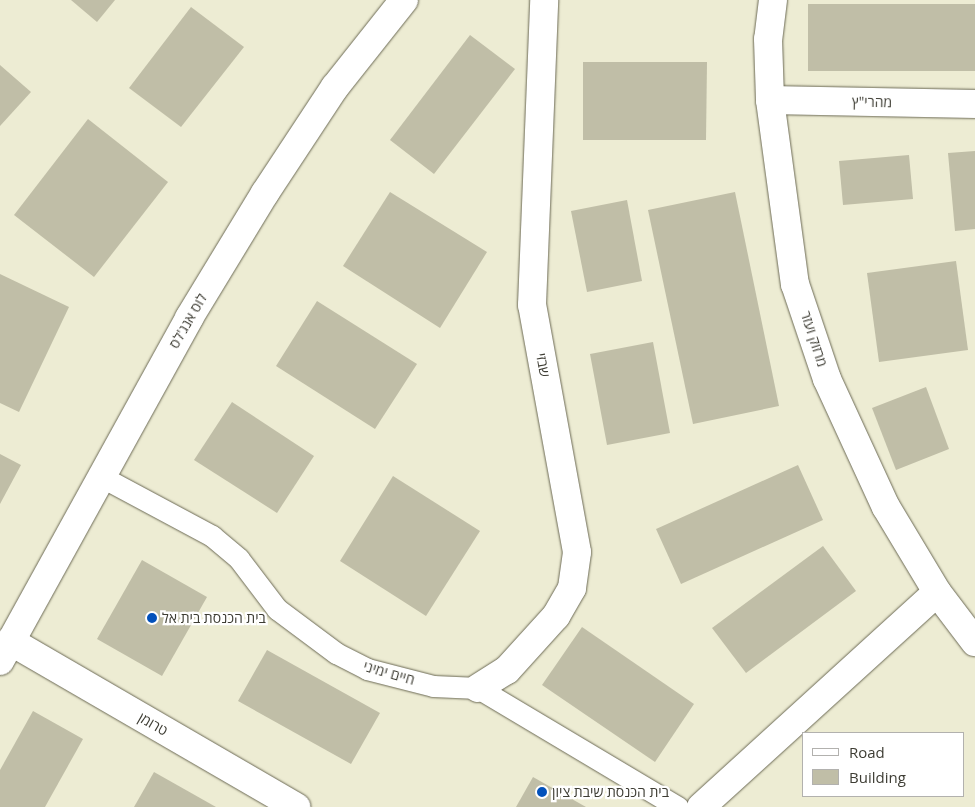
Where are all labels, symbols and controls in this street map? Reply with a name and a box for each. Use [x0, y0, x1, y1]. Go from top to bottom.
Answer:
street label: מהרי"ץ [852, 93, 892, 111]
street label: לוס אנג'לס [166, 291, 210, 351]
street label: מרזוק ועזר [797, 309, 831, 369]
street label: שבזי [533, 352, 553, 378]
place label: בית הכנסת בית אל [162, 610, 266, 626]
marker: בית הכנסת בית אל [146, 612, 158, 624]
street label: חיים ימיני [361, 658, 417, 688]
street label: טרומן [135, 709, 171, 739]
legend [802, 732, 965, 797]
text: Road [849, 742, 885, 762]
text: Building [849, 767, 906, 787]
place label: בית הכנסת שיבת ציון [552, 784, 669, 800]
marker: בית הכנסת שיבת ציון [536, 786, 548, 798]

